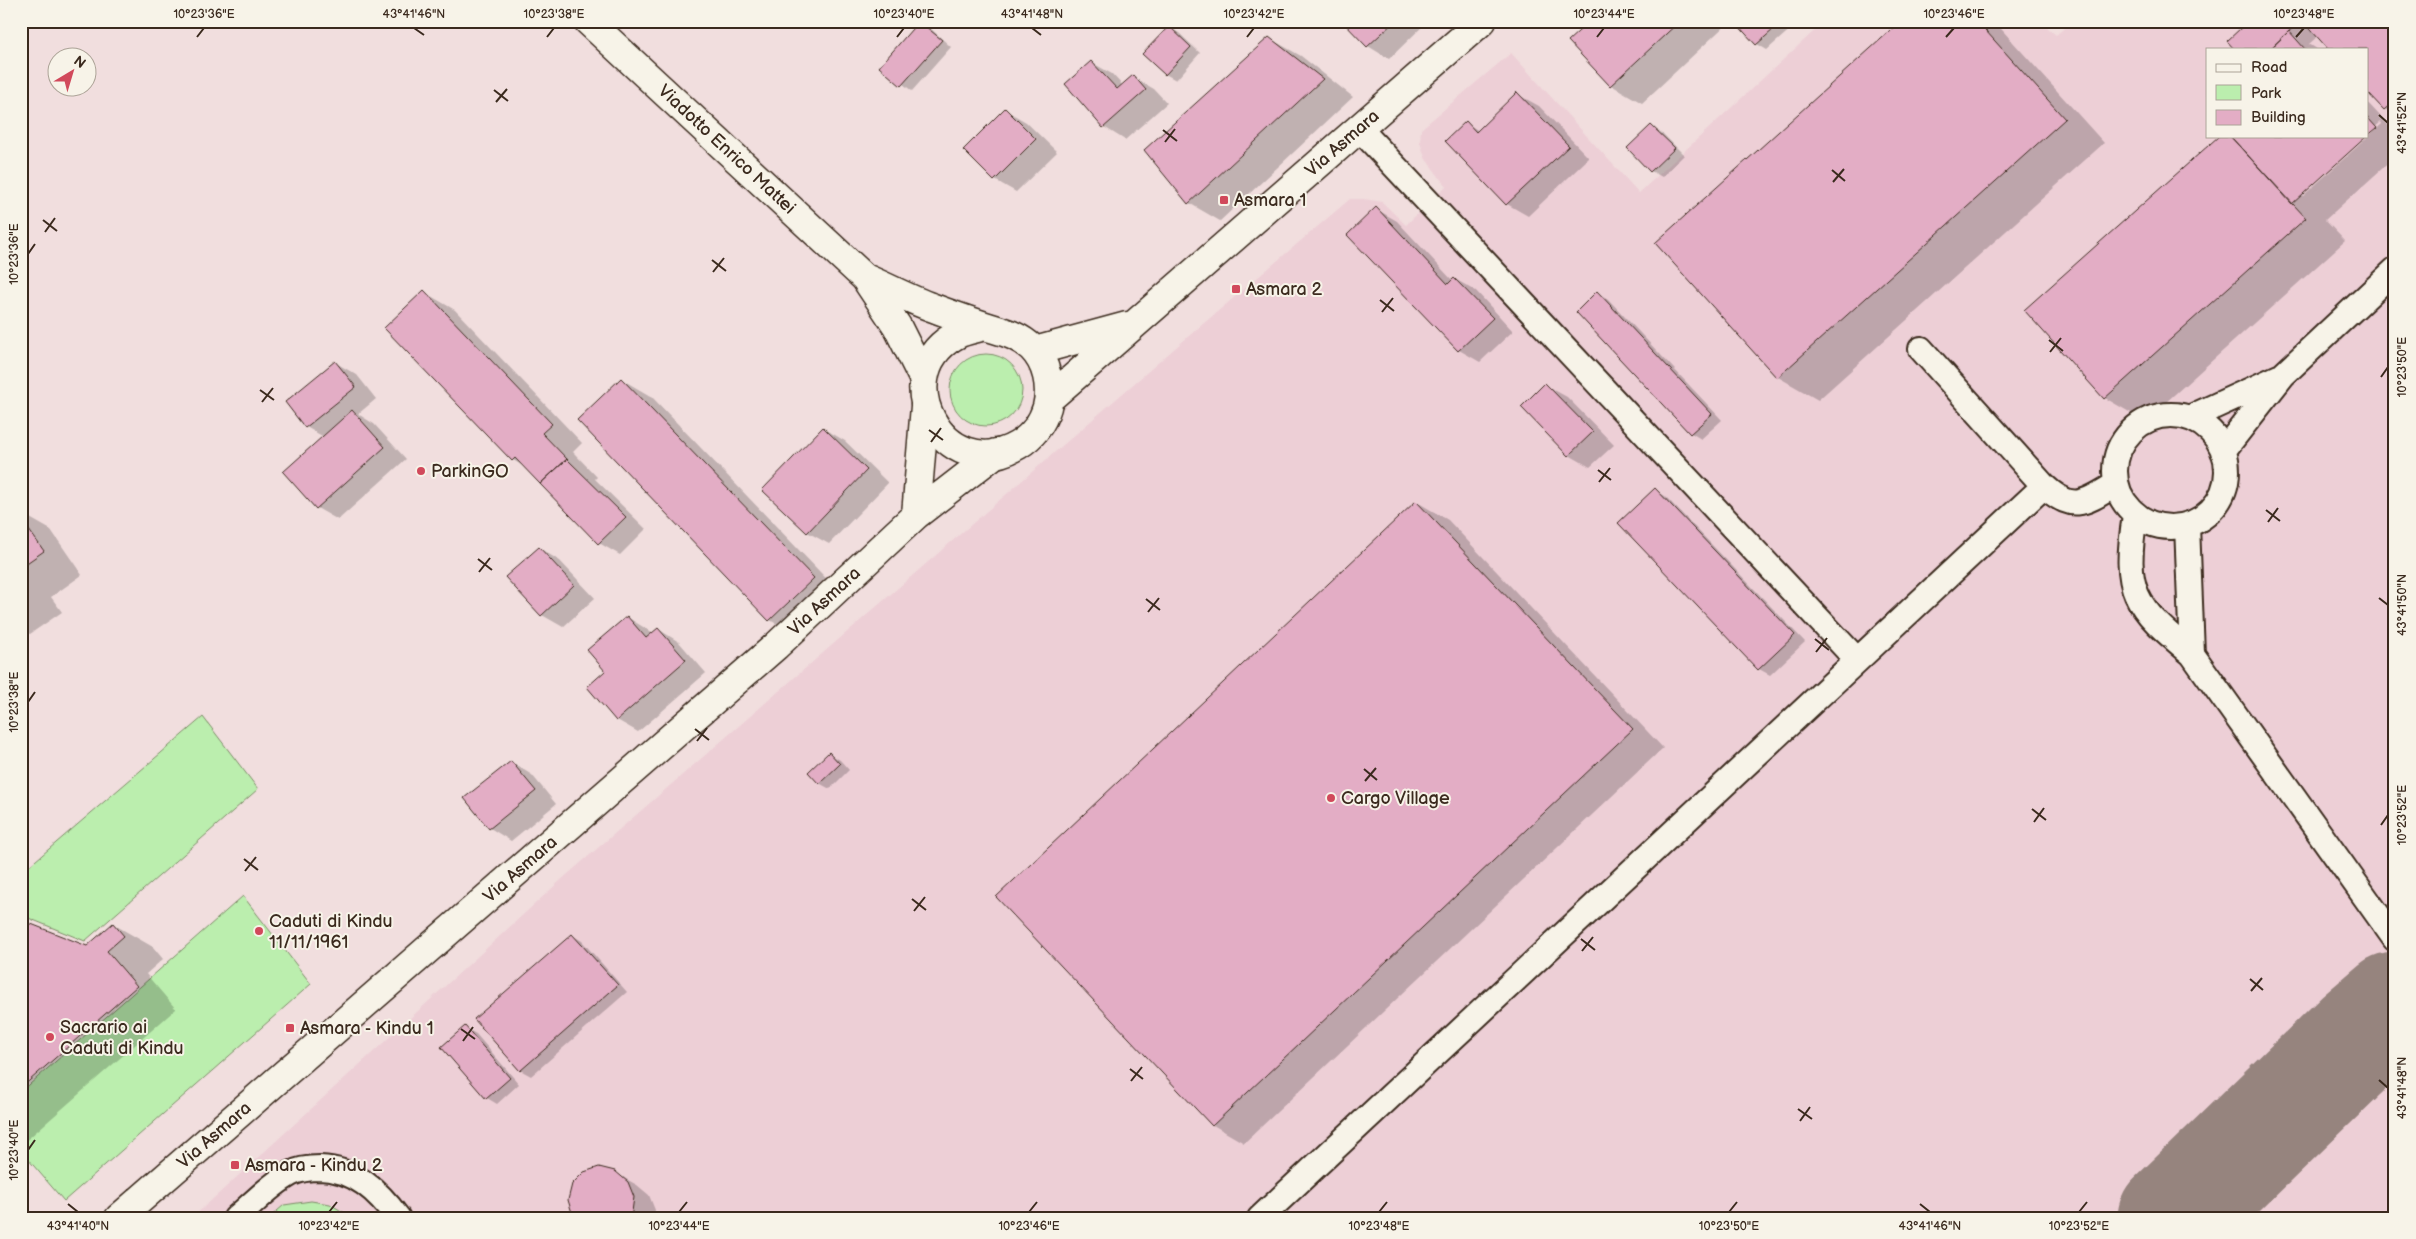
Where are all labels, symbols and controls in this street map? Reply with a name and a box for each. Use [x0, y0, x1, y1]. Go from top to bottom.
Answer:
text: 10°23'36"E [173, 7, 235, 22]
text: 43°41'46"N [383, 7, 445, 22]
text: 10°23'38"E [524, 7, 585, 22]
text: 10°23'40"E [874, 7, 935, 22]
text: 43°41'48"N [1001, 7, 1063, 22]
text: 10°23'42"E [1224, 7, 1285, 22]
text: 10°23'44"E [1573, 7, 1635, 22]
text: 10°23'46"E [1923, 7, 1985, 22]
text: 10°23'48"E [2274, 7, 2335, 22]
north arrow [48, 48, 98, 98]
legend [2206, 48, 2368, 138]
text: N [70, 52, 89, 72]
text: Road [2251, 58, 2287, 77]
street label: Viadotto Enrico Mattei [654, 80, 800, 218]
text: Park [2251, 84, 2282, 103]
text: 43°41'52"N [2395, 92, 2410, 154]
street label: Via Asmara [1301, 106, 1384, 181]
text: Building [2251, 108, 2306, 127]
place label: Asmara 1 [1234, 190, 1306, 211]
marker: Asmara 1 [1218, 194, 1230, 206]
text: 10°23'36"E [7, 223, 22, 285]
place label: Asmara 2 [1246, 279, 1323, 300]
marker: Asmara 2 [1230, 283, 1242, 295]
text: 10°23'50"E [2395, 337, 2410, 397]
place label: ParkinGO [431, 461, 509, 482]
marker: ParkinGO [415, 465, 427, 477]
street label: Via Asmara [784, 563, 865, 640]
text: 43°41'50"N [2395, 574, 2410, 636]
text: 10°23'38"E [7, 671, 22, 732]
text: 10°23'52"E [2395, 785, 2410, 845]
place label: Cargo Village [1341, 788, 1450, 809]
marker: Cargo Village [1325, 792, 1337, 804]
street label: Via Asmara [479, 832, 562, 907]
place label: Caduti di Kindu 11/11/1961 [269, 911, 393, 953]
marker: Caduti di Kindu 11/11/1961 [253, 925, 265, 937]
place label: Sacrario ai Caduti di Kindu [60, 1017, 184, 1059]
place label: Asmara - Kindu 1 [300, 1018, 434, 1039]
marker: Asmara - Kindu 1 [284, 1022, 296, 1034]
marker: Sacrario ai Caduti di Kindu [44, 1031, 56, 1043]
text: 43°41'48"N [2395, 1057, 2410, 1119]
street label: Via Asmara [173, 1098, 256, 1173]
text: 10°23'40"E [7, 1119, 22, 1180]
place label: Asmara - Kindu 2 [245, 1155, 383, 1176]
marker: Asmara - Kindu 2 [229, 1159, 241, 1171]
text: 43°41'40"N [47, 1219, 109, 1234]
text: 10°23'42"E [299, 1219, 360, 1234]
text: 10°23'44"E [648, 1219, 710, 1234]
text: 10°23'46"E [998, 1219, 1060, 1234]
text: 10°23'48"E [1349, 1219, 1410, 1234]
text: 10°23'50"E [1699, 1219, 1759, 1234]
text: 43°41'46"N [1899, 1219, 1961, 1234]
text: 10°23'52"E [2049, 1219, 2109, 1234]

